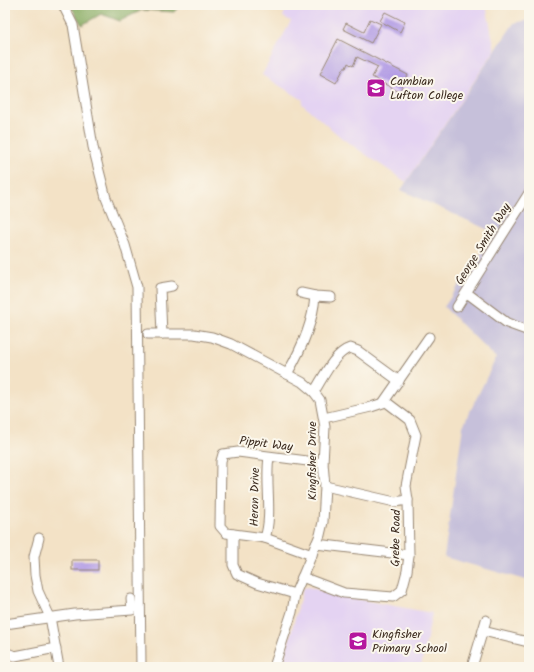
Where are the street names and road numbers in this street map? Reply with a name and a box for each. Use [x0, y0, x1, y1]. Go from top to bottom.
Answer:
street label: George Smith Way [450, 199, 516, 289]
street label: Kingfisher Drive [303, 421, 322, 501]
street label: Pippit Way [238, 431, 294, 457]
street label: Heron Drive [245, 467, 265, 527]
street label: Grebe Road [386, 508, 406, 567]

